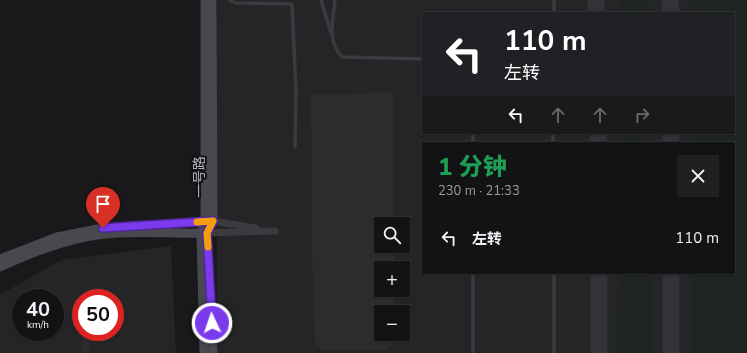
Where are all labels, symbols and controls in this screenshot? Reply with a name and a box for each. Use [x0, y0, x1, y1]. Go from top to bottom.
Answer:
text: 110 m [504, 22, 587, 60]
icon: left [438, 28, 490, 80]
text: 左转 [504, 61, 540, 85]
icon: left [505, 104, 527, 126]
icon: ahead [547, 104, 569, 126]
icon: ahead [589, 104, 611, 126]
icon: right [631, 104, 653, 126]
text: 1 分钟 [438, 151, 507, 183]
button: close [677, 155, 719, 197]
street label: 一号路 [190, 156, 209, 198]
text: 230 m · 21:33 [438, 182, 520, 200]
pin [86, 187, 120, 228]
icon: arrive [92, 193, 114, 215]
map controls [374, 217, 410, 341]
button: search [374, 217, 410, 253]
icon: left [438, 227, 460, 249]
text: 110 m [675, 228, 719, 248]
text: 左转 [472, 229, 502, 249]
button: + [374, 261, 410, 297]
speed limit sign: 50 [72, 289, 124, 341]
text: 40 [26, 296, 50, 323]
position arrow [191, 302, 233, 344]
button: − [374, 305, 410, 341]
text: km/h [27, 318, 49, 332]

